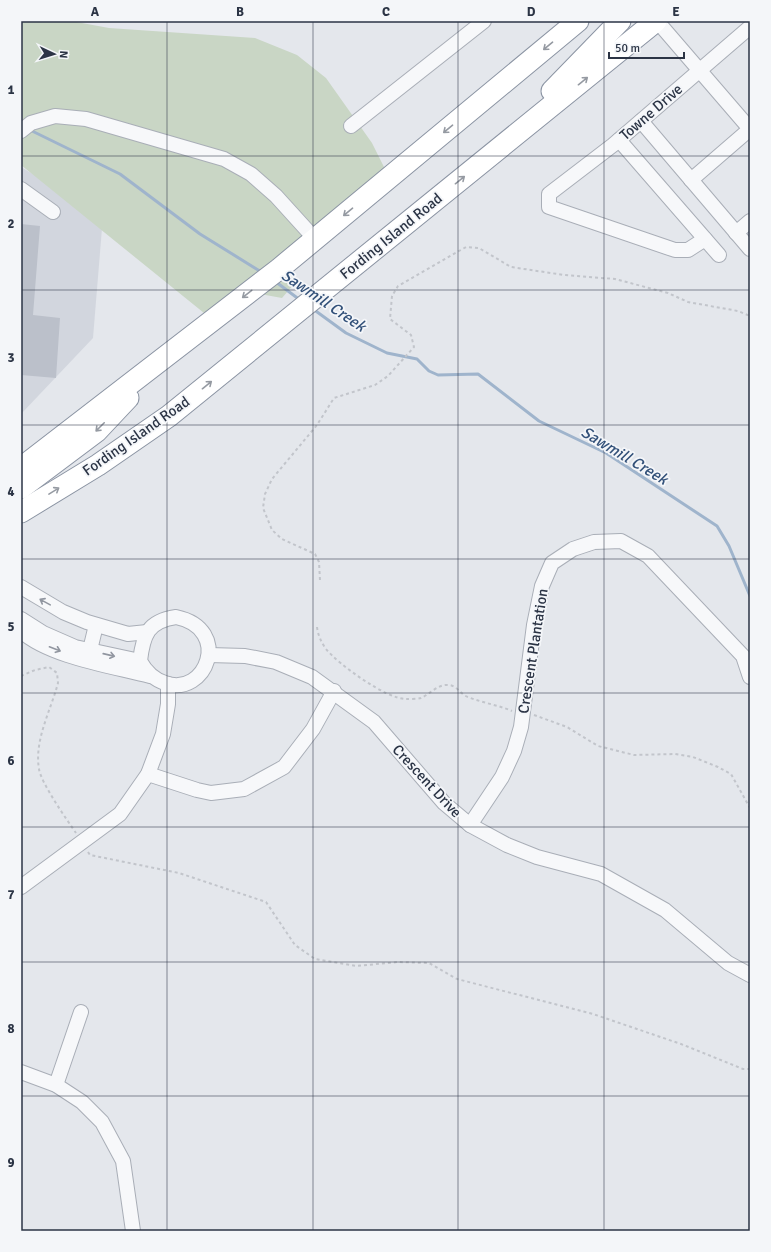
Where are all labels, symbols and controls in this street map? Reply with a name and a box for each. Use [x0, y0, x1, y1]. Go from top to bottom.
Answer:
text: A [91, 4, 100, 20]
text: B [236, 4, 244, 20]
text: C [382, 4, 390, 20]
text: D [527, 4, 536, 20]
text: E [672, 4, 680, 20]
north arrow [34, 34, 74, 74]
scale bar [609, 34, 684, 60]
one-way arrow [543, 41, 554, 50]
text: 50 m [615, 41, 640, 56]
text: N [57, 50, 70, 59]
one-way arrow [577, 76, 588, 85]
street label: Towne Drive [616, 80, 686, 144]
text: 1 [7, 82, 15, 98]
one-way arrow [443, 124, 453, 133]
one-way arrow [454, 176, 465, 184]
street label: Fording Island Road [336, 189, 446, 283]
one-way arrow [343, 207, 353, 216]
text: 2 [7, 216, 15, 232]
water label: Sawmill Creek [277, 265, 371, 337]
one-way arrow [242, 289, 253, 298]
text: 3 [7, 350, 15, 366]
one-way arrow [201, 381, 212, 390]
street label: Fording Island Road [79, 392, 193, 480]
one-way arrow [95, 422, 105, 432]
water label: Sawmill Creek [578, 422, 673, 491]
text: 4 [7, 484, 15, 500]
one-way arrow [48, 487, 60, 495]
street label: Crescent Plantation [514, 587, 552, 715]
one-way arrow [39, 598, 51, 605]
text: 5 [7, 619, 15, 635]
one-way arrow [48, 646, 60, 654]
one-way arrow [102, 651, 115, 659]
street label: Crescent Drive [389, 741, 465, 821]
text: 6 [7, 753, 15, 769]
text: 7 [7, 887, 15, 903]
text: 8 [7, 1021, 15, 1037]
text: 9 [7, 1155, 15, 1171]

